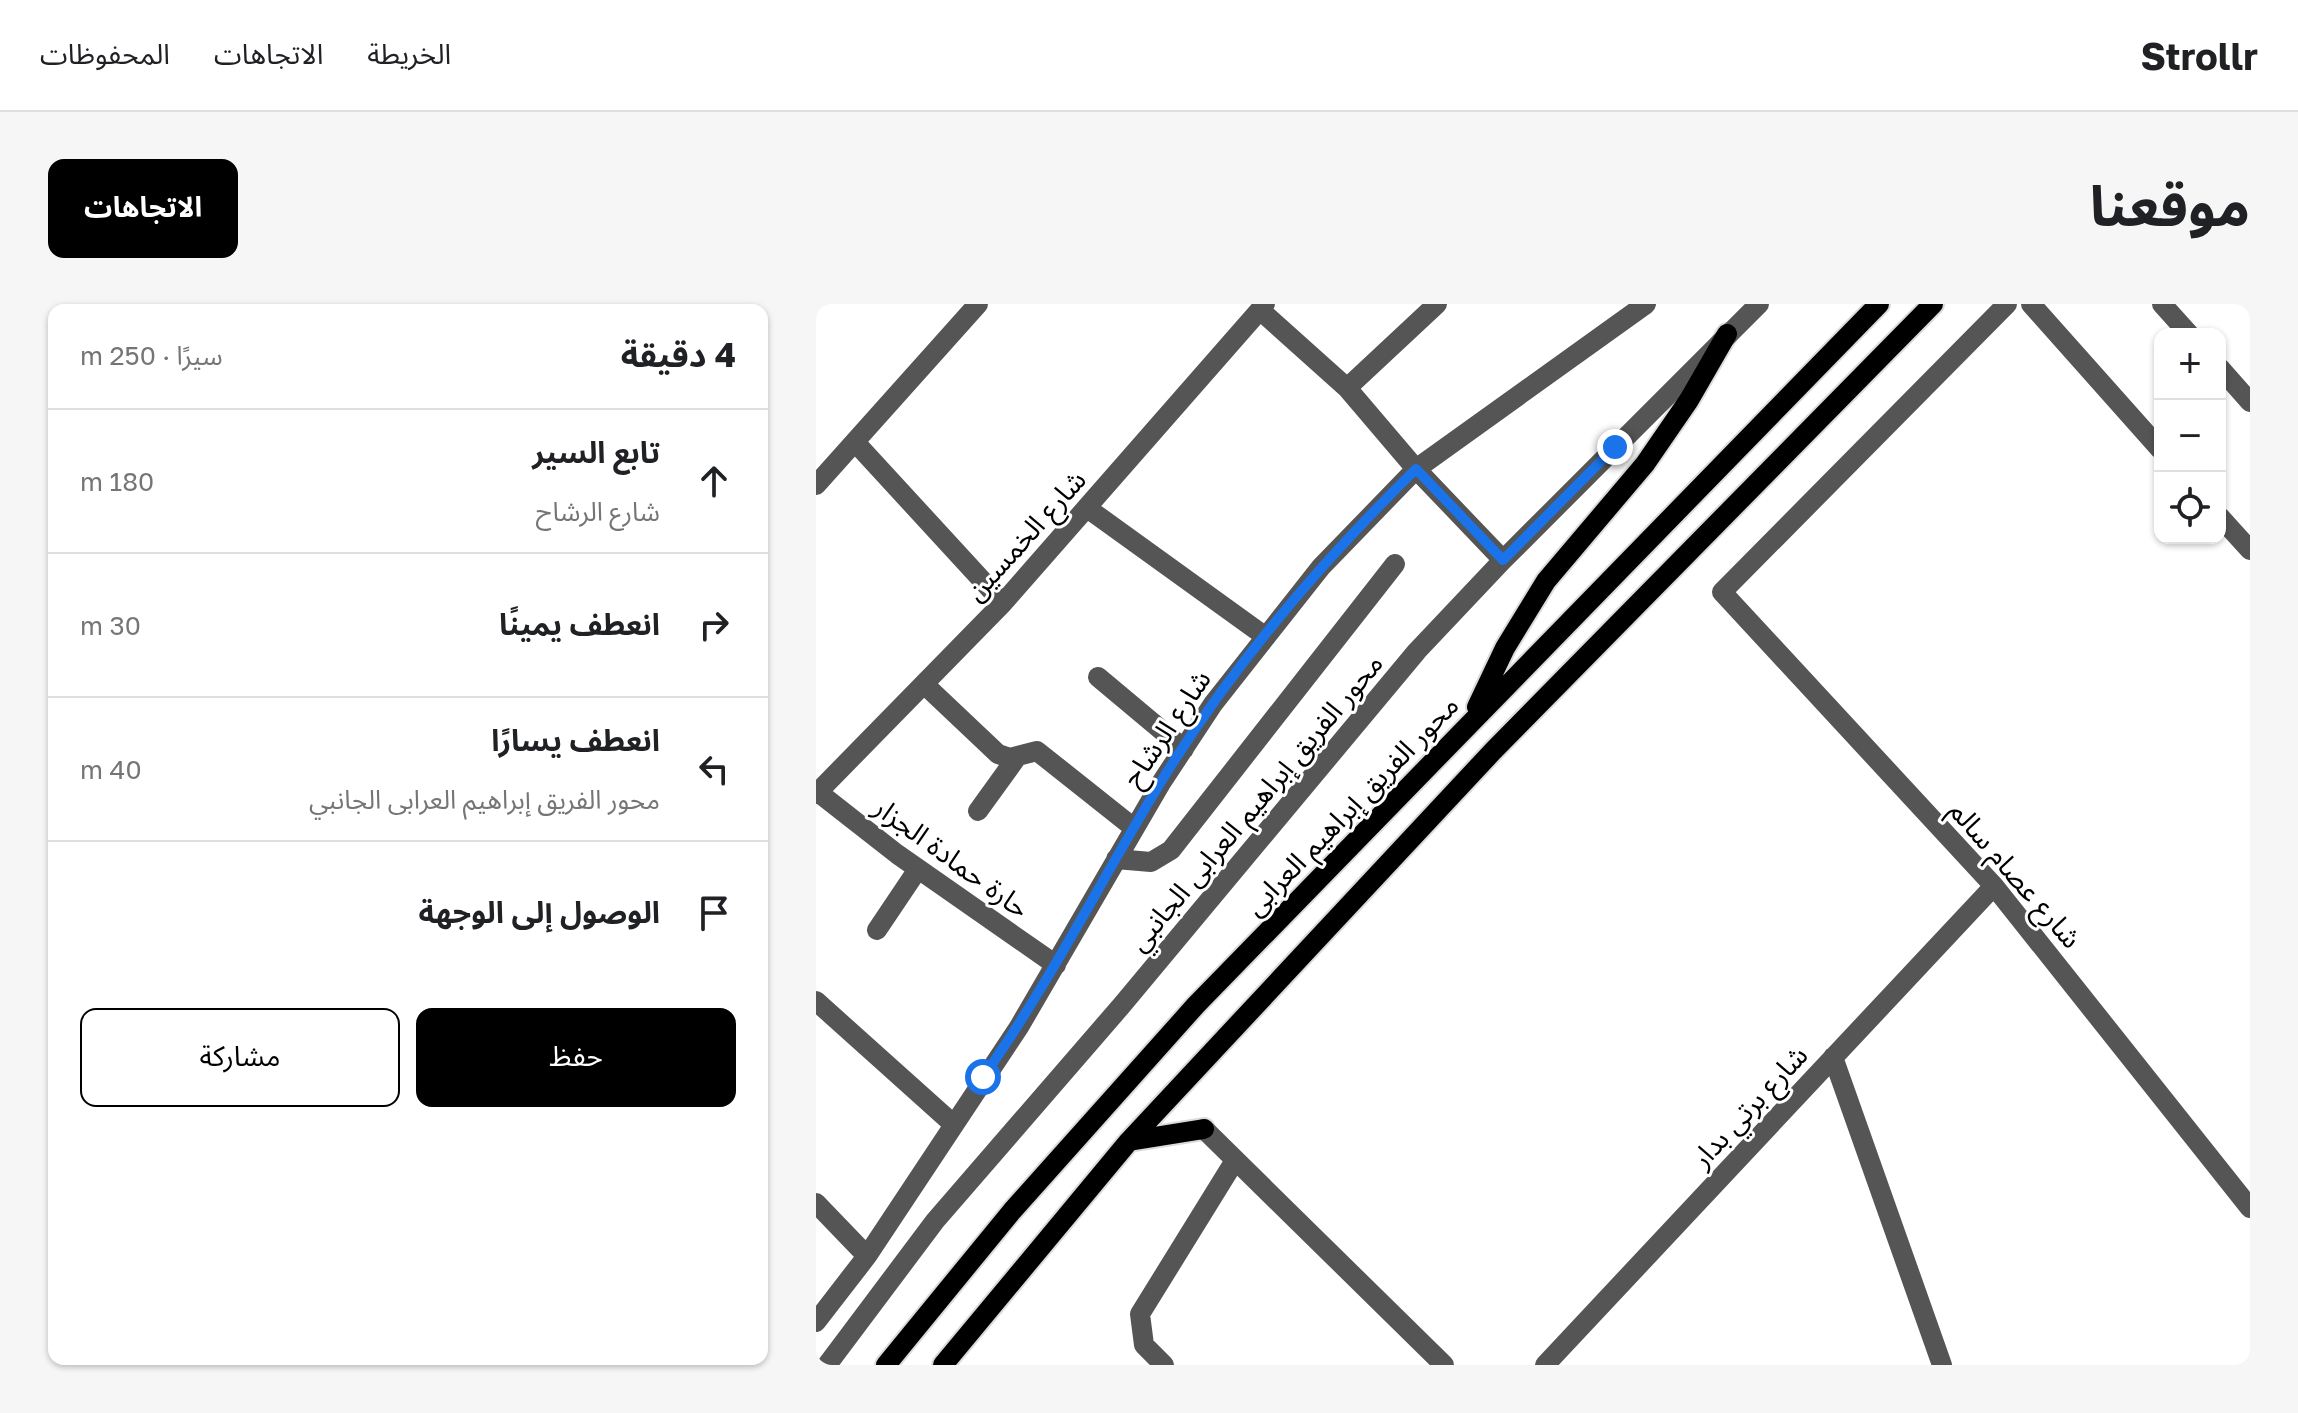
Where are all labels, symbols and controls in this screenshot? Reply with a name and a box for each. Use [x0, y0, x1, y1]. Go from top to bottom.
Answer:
text: Strollr [2140, 33, 2258, 78]
text: المحفوظات [40, 37, 170, 70]
text: الاتجاهات [214, 37, 323, 70]
text: الخريطة [367, 37, 451, 70]
button: الاتجاهات [48, 159, 238, 258]
text: موقعنا [2090, 171, 2250, 238]
map controls [2154, 328, 2226, 544]
button: + [2154, 328, 2226, 400]
text: 4 دقيقة [621, 334, 736, 374]
text: سيرًا · 250 m [80, 340, 223, 371]
button: − [2154, 400, 2226, 472]
route end [1597, 429, 1633, 465]
text: تابع السير [532, 434, 660, 470]
icon: ahead [692, 459, 736, 503]
street label: شارع الخمسين [958, 463, 1096, 610]
text: 180 m [80, 466, 154, 497]
button: locate [2154, 472, 2226, 544]
text: شارع الرشاح [536, 496, 660, 527]
icon: right [692, 603, 736, 647]
text: انعطف يمينًا [499, 606, 660, 642]
text: 30 m [80, 610, 141, 641]
street label: محور الفريق إبراهيم العرابى الجانبي [1121, 646, 1389, 958]
street label: شارع الرشاح [1115, 663, 1221, 795]
street label: محور الفريق إبراهيم العرابى [1237, 688, 1465, 922]
text: انعطف يسارًا [491, 722, 660, 758]
icon: left [692, 747, 736, 791]
text: 40 m [80, 754, 142, 785]
text: محور الفريق إبراهيم العرابى الجانبي [309, 784, 660, 815]
street label: حارة حمادة الجزار [867, 789, 1036, 925]
street label: شارع عصام سالم [1939, 794, 2089, 958]
icon: arrive [692, 891, 736, 935]
text: الوصول إلى الوجهة [418, 894, 660, 930]
button: مشاركة [80, 1008, 400, 1107]
button: حفظ [416, 1008, 736, 1107]
street label: شارع برتي بدار [1683, 1038, 1818, 1178]
route start [965, 1059, 1001, 1095]

